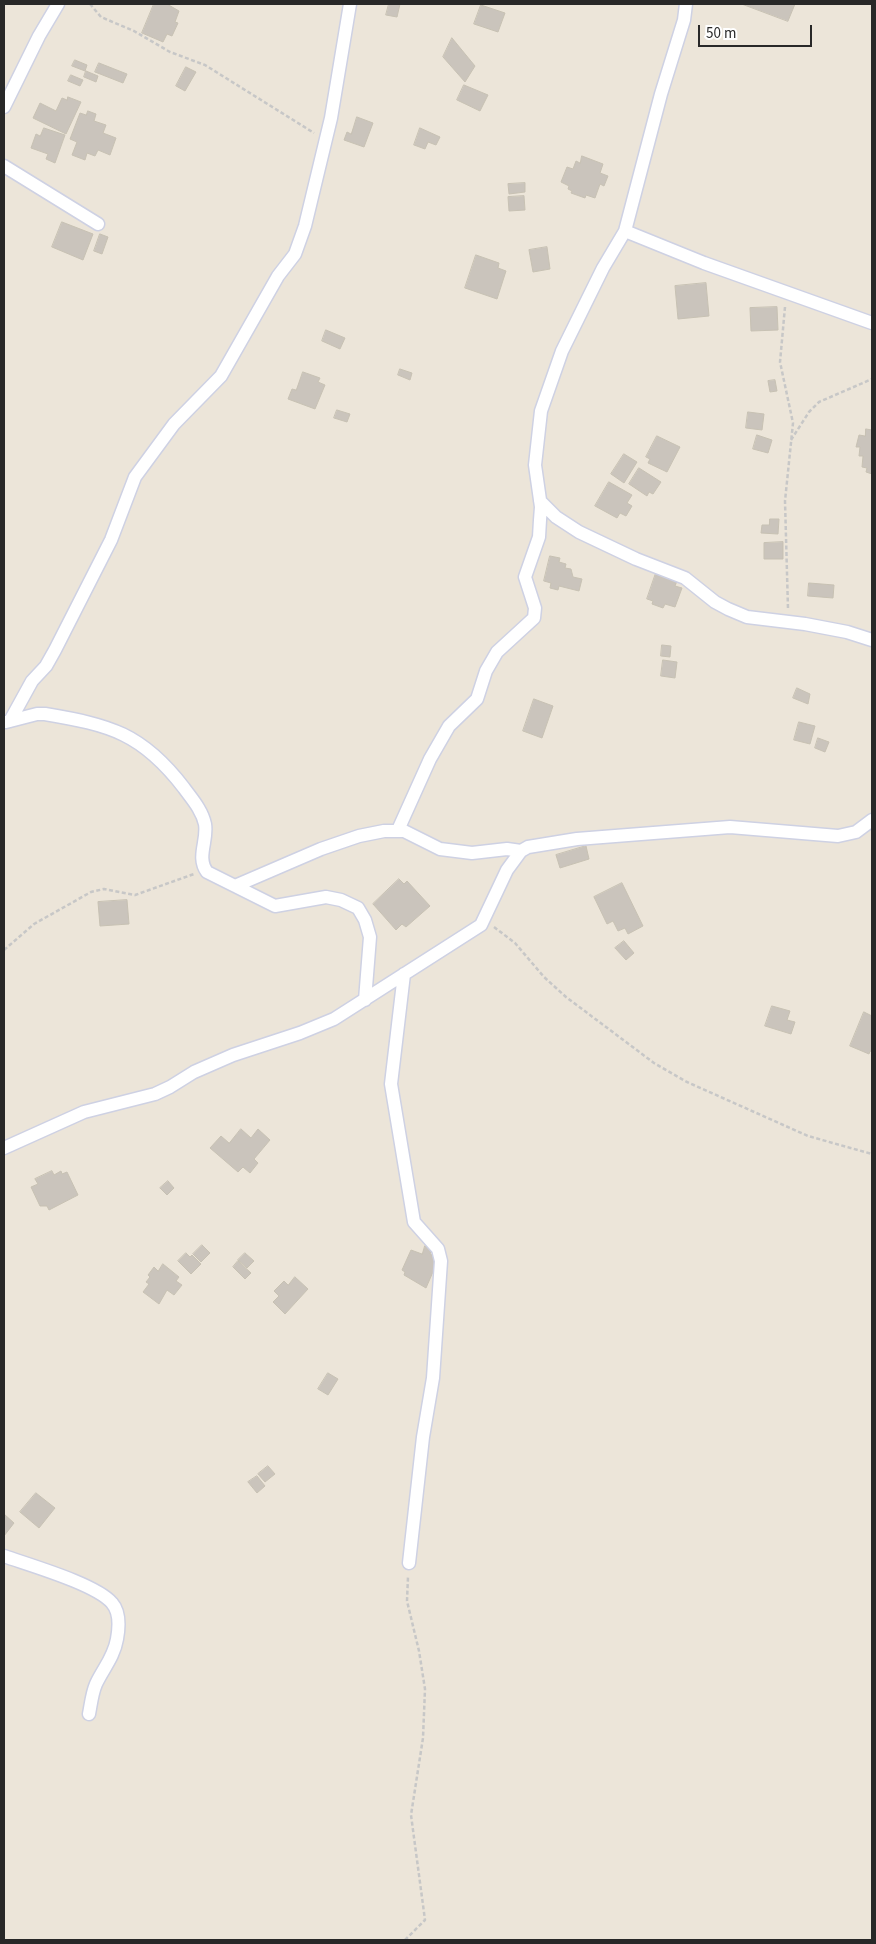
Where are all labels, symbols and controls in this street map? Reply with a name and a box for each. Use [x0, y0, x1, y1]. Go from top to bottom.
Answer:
scale bar [701, 15, 815, 47]
text: 50 m [706, 23, 736, 44]

